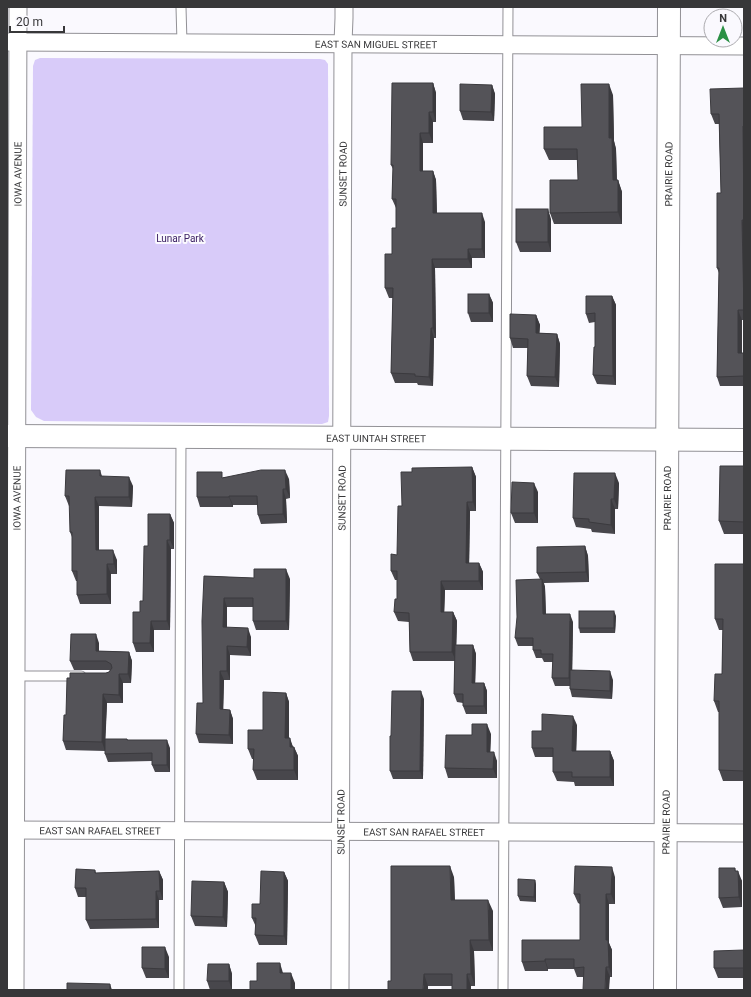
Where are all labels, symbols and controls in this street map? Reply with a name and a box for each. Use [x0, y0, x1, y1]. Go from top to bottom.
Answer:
scale bar [10, 8, 64, 34]
north arrow [703, 8, 743, 48]
text: N [719, 12, 727, 25]
text: 20 m [16, 15, 43, 29]
street label: EAST SAN MIGUEL STREET [315, 38, 437, 50]
street label: IOWA AVENUE [12, 141, 23, 206]
street label: SUNSET ROAD [337, 141, 348, 207]
street label: PRAIRIE ROAD [663, 142, 674, 206]
park label: Lunar Park [156, 233, 205, 244]
street label: EAST UINTAH STREET [326, 432, 426, 444]
street label: IOWA AVENUE [11, 465, 22, 530]
street label: SUNSET ROAD [336, 465, 347, 531]
street label: PRAIRIE ROAD [661, 466, 673, 530]
street label: SUNSET ROAD [335, 789, 346, 855]
street label: PRAIRIE ROAD [660, 790, 671, 854]
street label: EAST SAN RAFAEL STREET [39, 825, 161, 836]
street label: EAST SAN RAFAEL STREET [363, 826, 485, 837]

